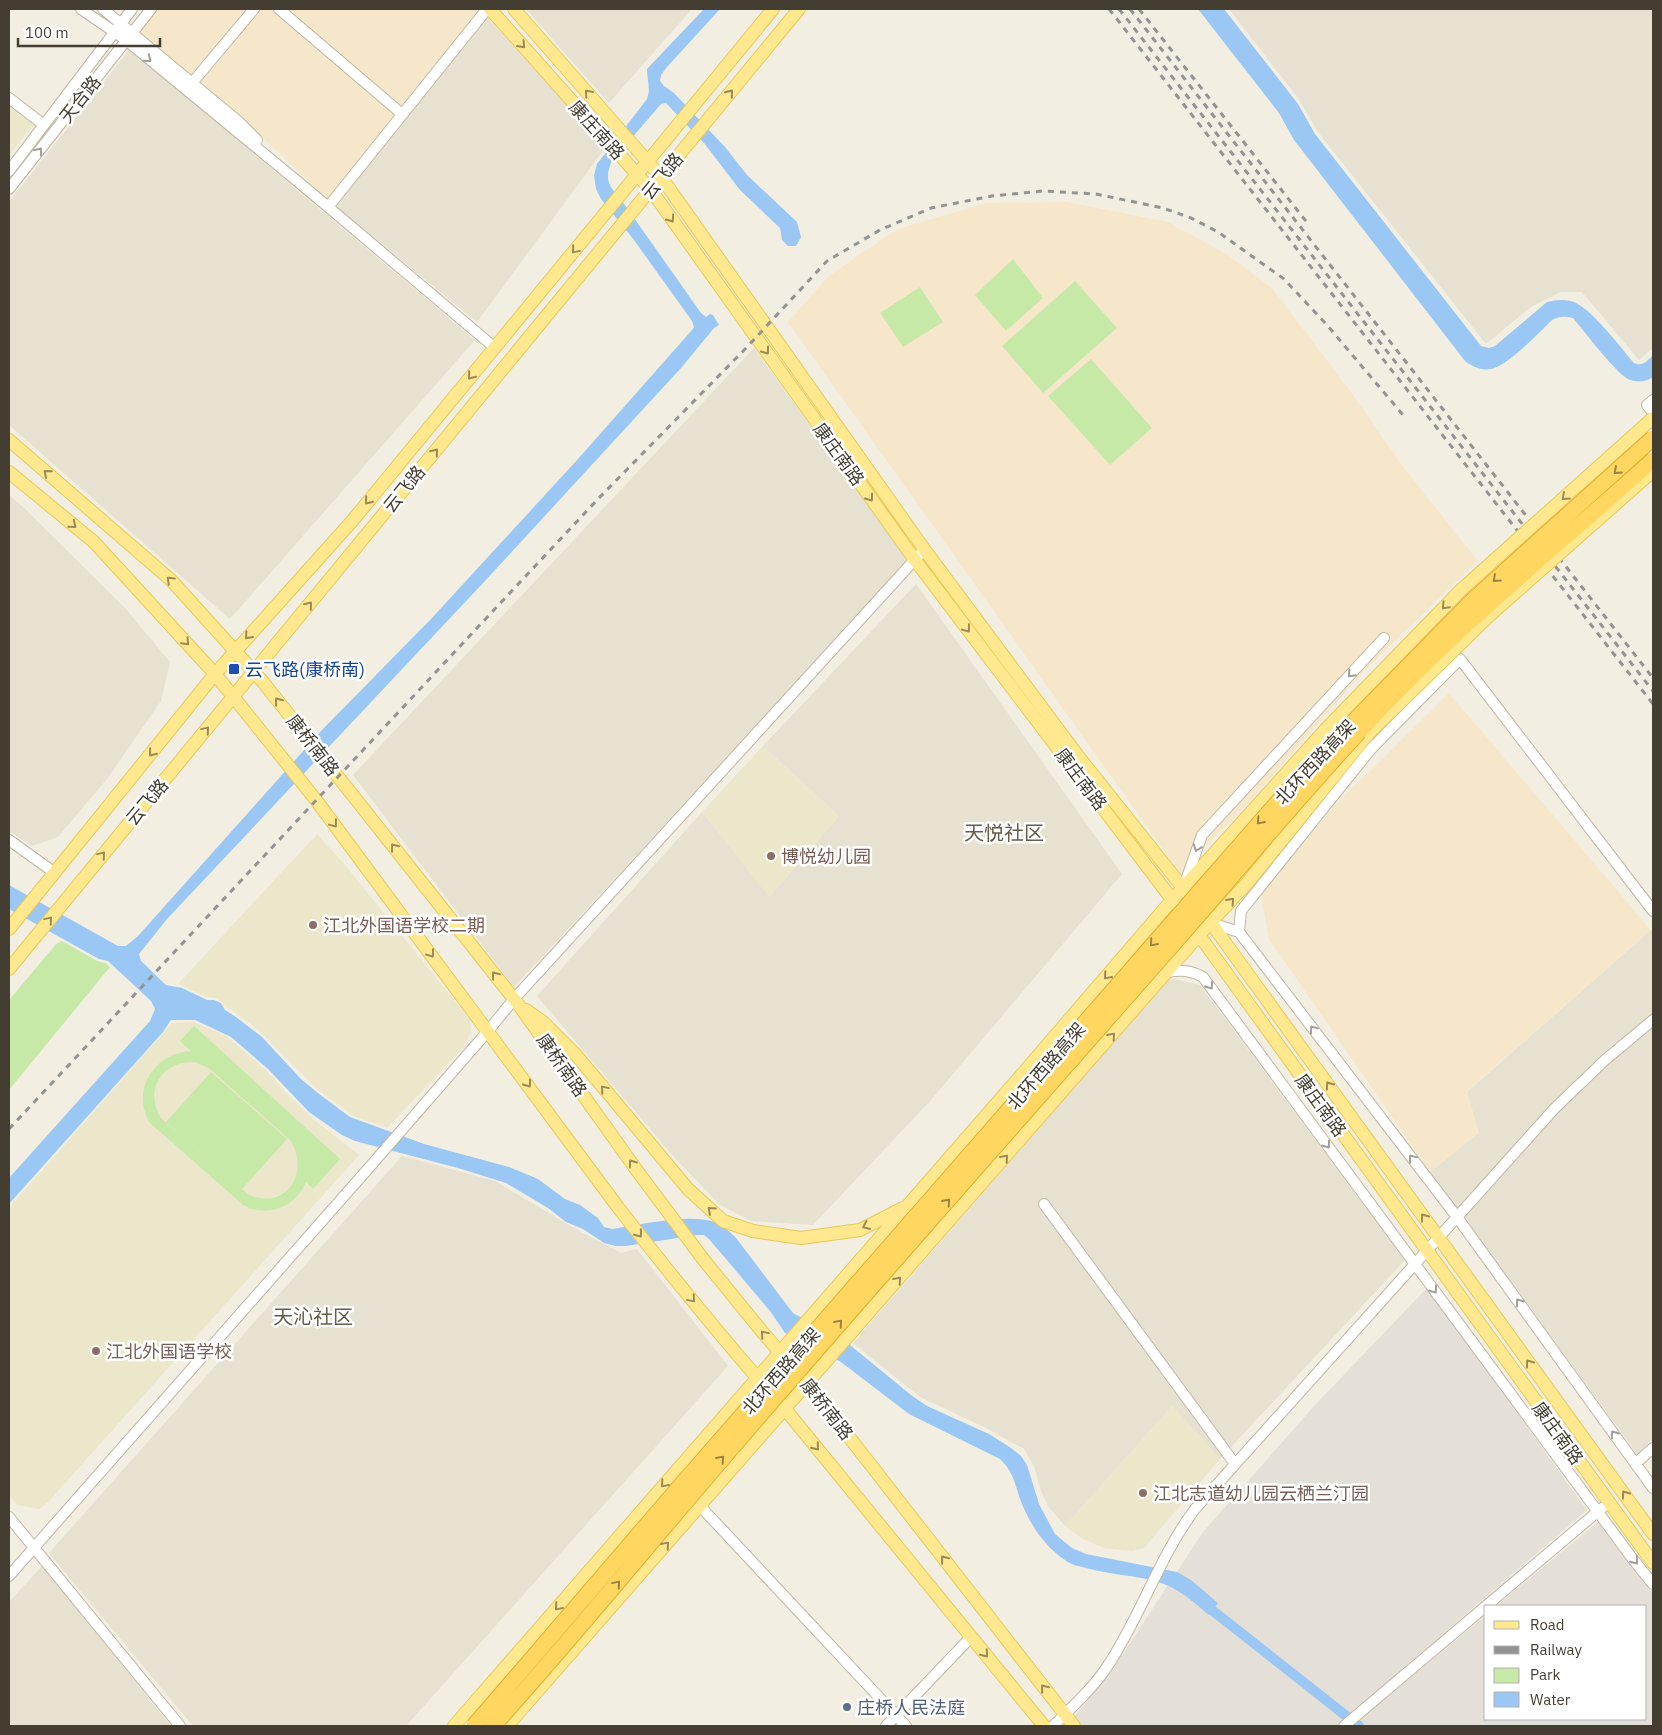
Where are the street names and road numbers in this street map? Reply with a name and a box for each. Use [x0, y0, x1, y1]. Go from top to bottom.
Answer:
street label: 天合路 [54, 71, 106, 127]
street label: 康庄南路 [564, 96, 630, 164]
street label: 云飞路 [636, 148, 688, 204]
street label: 康庄南路 [809, 418, 869, 490]
street label: 云飞路 [378, 461, 430, 517]
street label: 康桥南路 [282, 710, 344, 780]
street label: 北环西路高架 [1270, 715, 1360, 809]
street label: 康庄南路 [1050, 743, 1112, 815]
street label: 云飞路 [121, 774, 173, 830]
street label: 北环西路高架 [1002, 1018, 1090, 1114]
street label: 康桥南路 [532, 1029, 592, 1101]
street label: 康庄南路 [1291, 1069, 1351, 1141]
street label: 北环西路高架 [737, 1323, 825, 1419]
street label: 康桥南路 [796, 1374, 858, 1444]
street label: 康庄南路 [1528, 1397, 1588, 1469]

